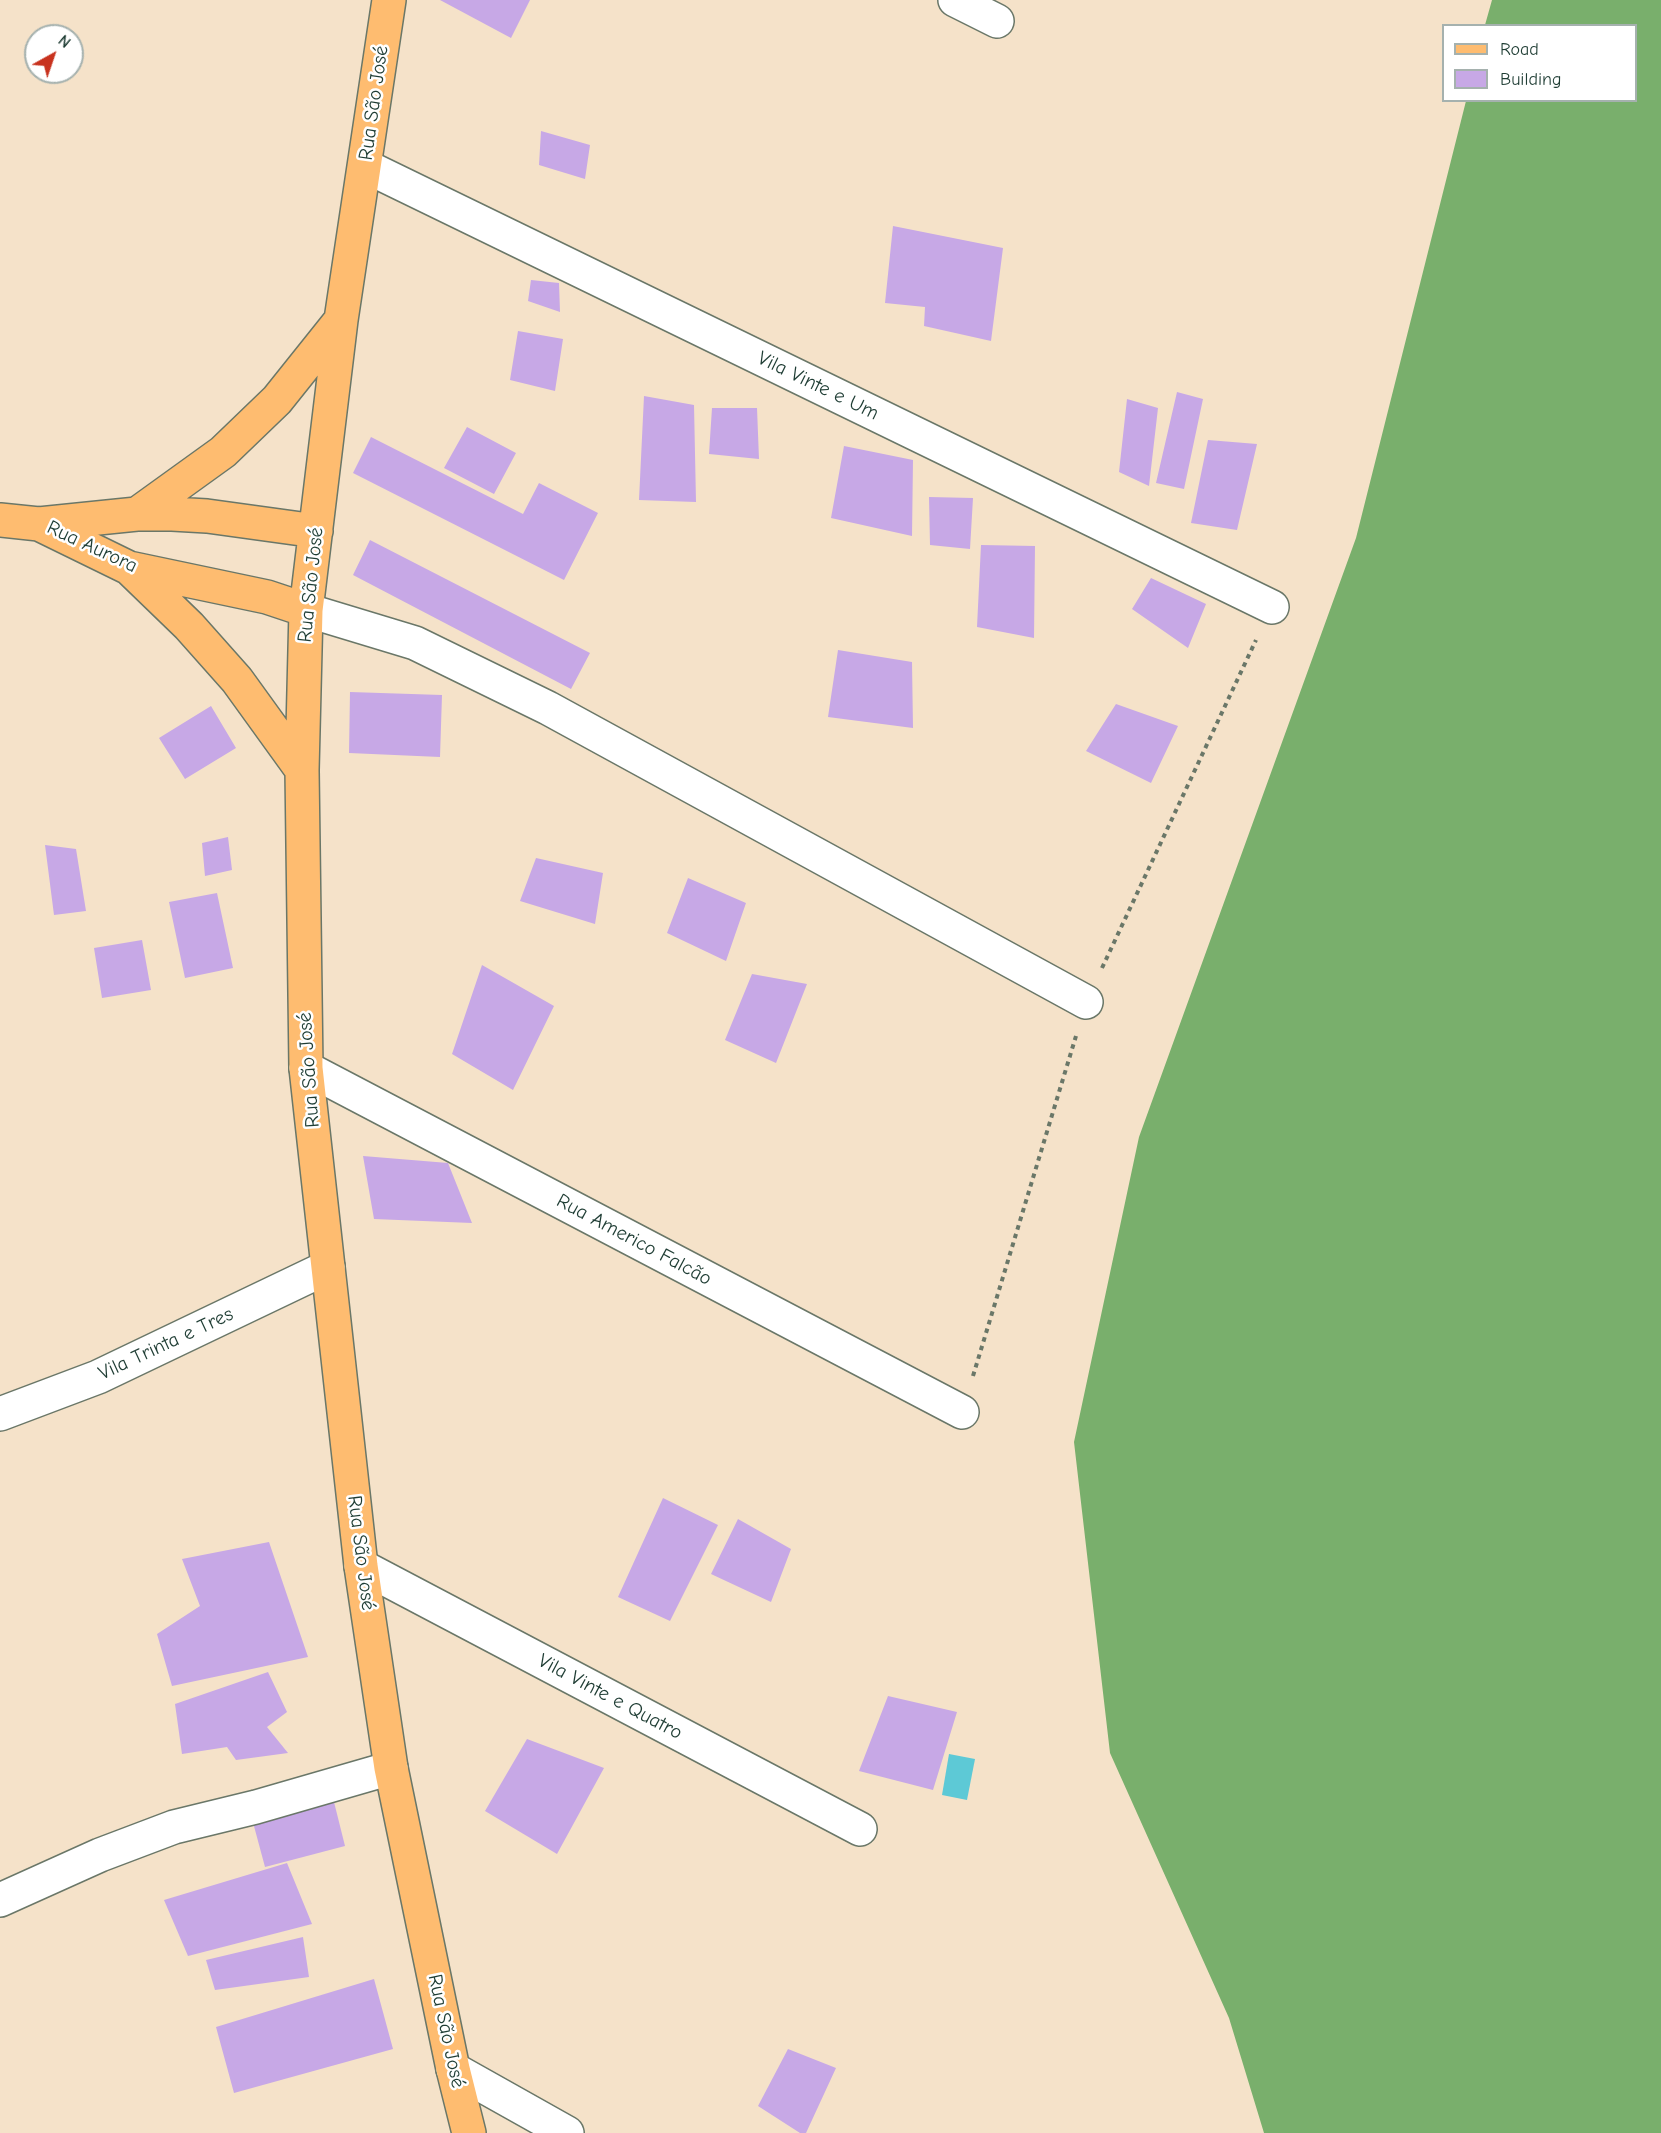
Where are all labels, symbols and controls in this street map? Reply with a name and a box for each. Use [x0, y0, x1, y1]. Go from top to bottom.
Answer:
north arrow [24, 24, 84, 84]
legend [1442, 24, 1637, 102]
text: N [55, 31, 74, 52]
text: Road [1500, 39, 1539, 60]
street label: Rua São José [354, 44, 394, 162]
text: Building [1500, 69, 1562, 90]
street label: Vila Vinte e Um [753, 346, 883, 426]
street label: Rua Aurora [43, 516, 141, 578]
street label: Rua São José [293, 526, 329, 644]
street label: Rua São José [293, 1011, 325, 1129]
street label: Rua Americo Falcão [552, 1189, 716, 1291]
street label: Vila Trinta e Tres [95, 1302, 237, 1386]
street label: Rua São José [342, 1494, 380, 1612]
street label: Vila Vinte e Quatro [534, 1649, 686, 1745]
street label: Rua São José [422, 1972, 470, 2090]

